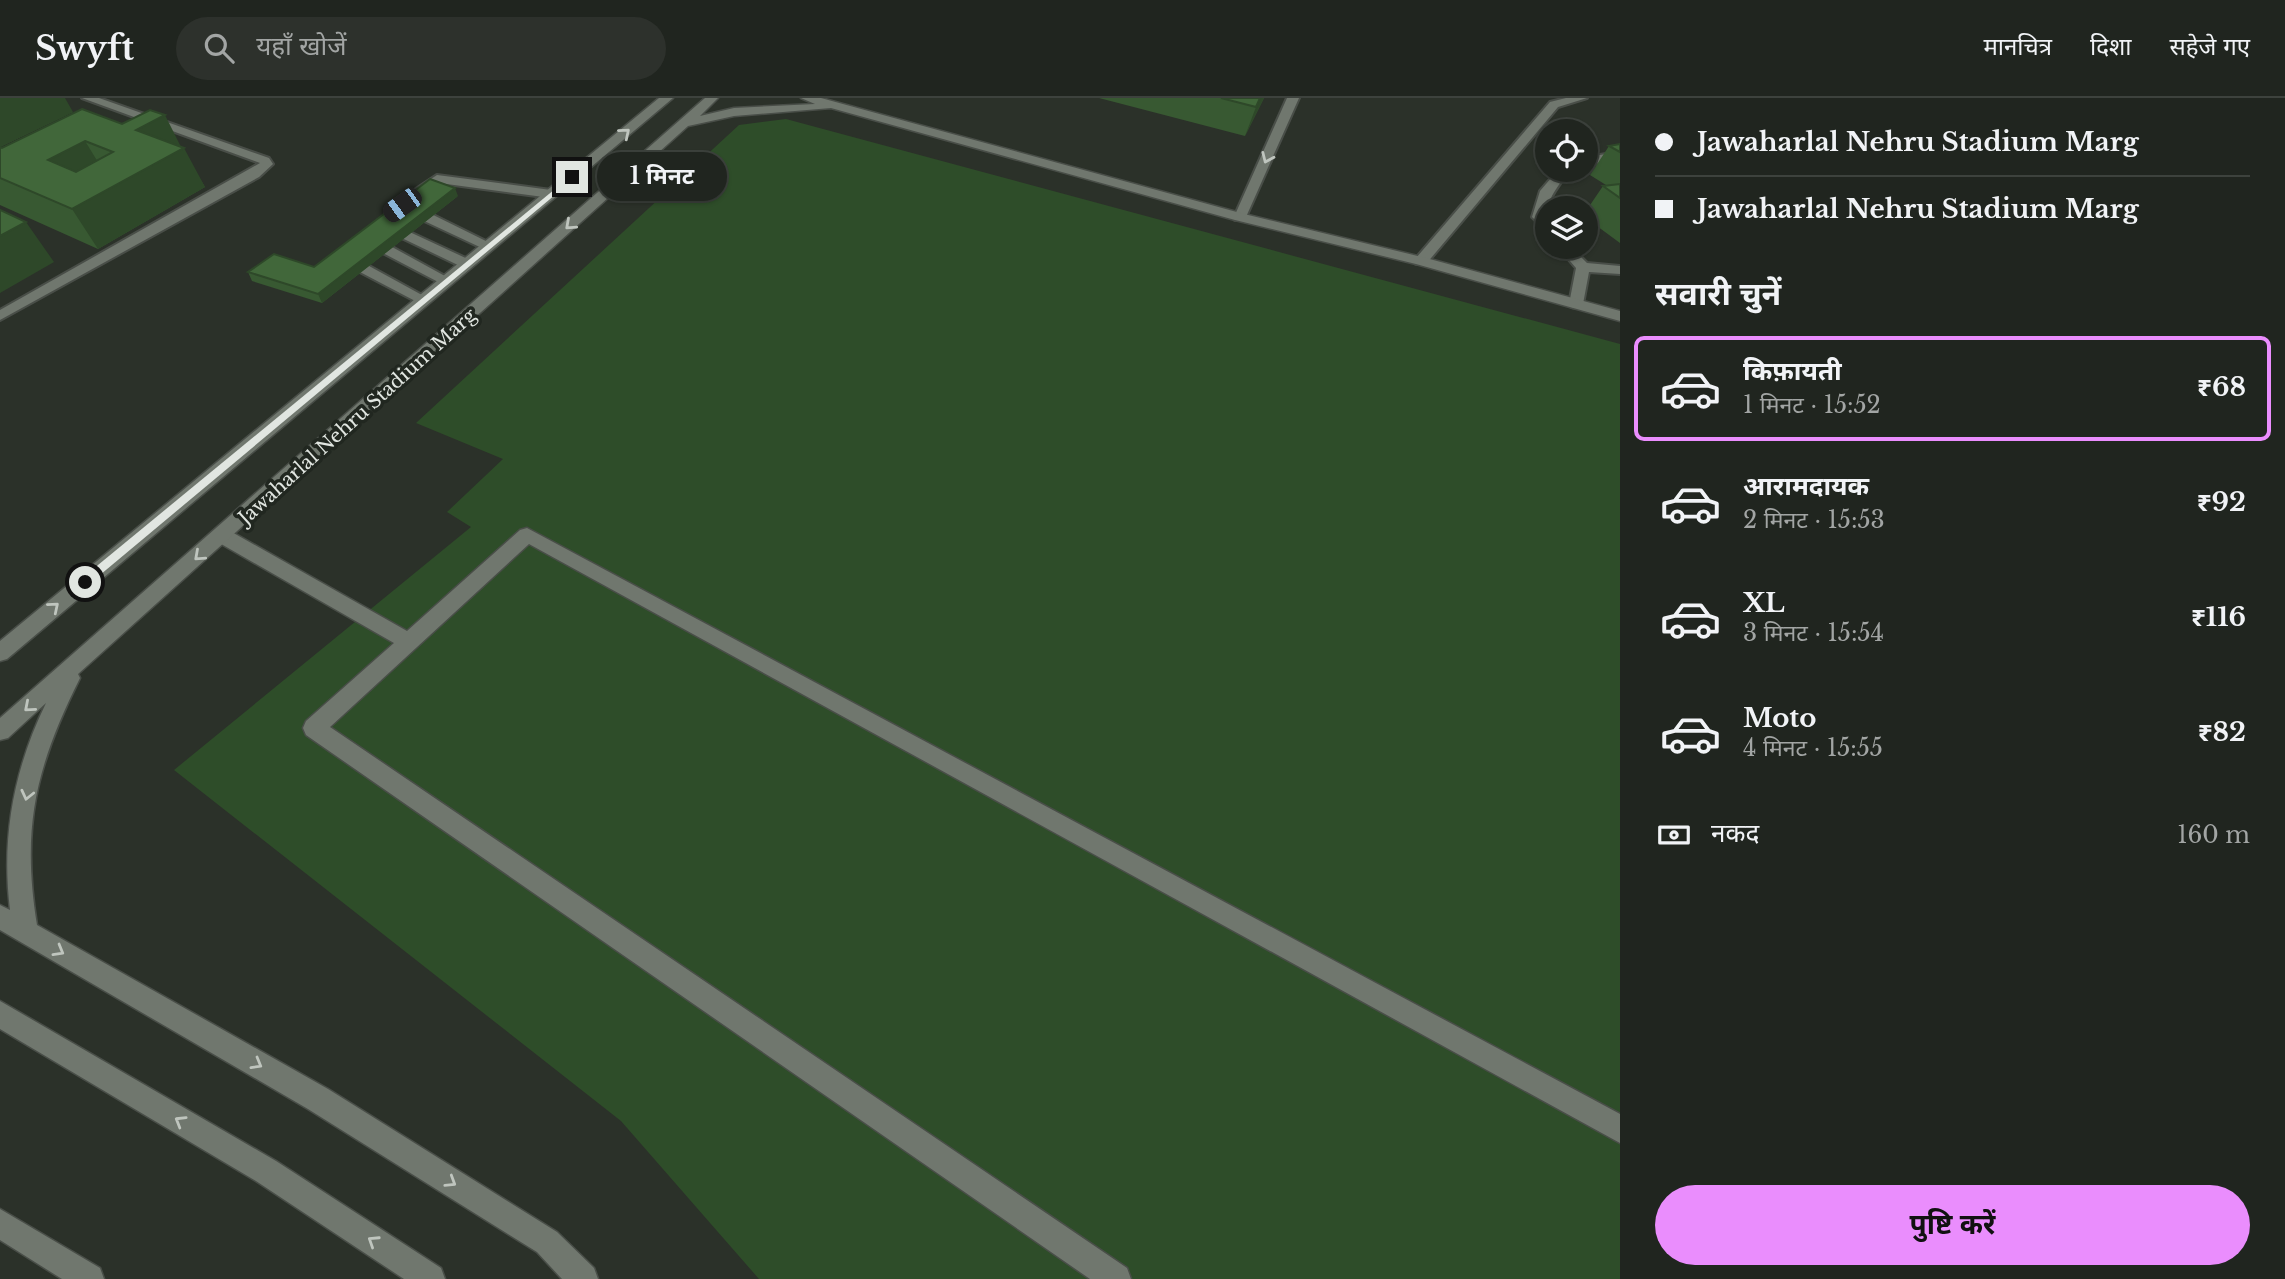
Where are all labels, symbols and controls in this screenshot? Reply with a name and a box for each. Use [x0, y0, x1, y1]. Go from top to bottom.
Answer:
search box [176, 17, 666, 80]
text: Swyft [35, 28, 134, 69]
icon: search [200, 29, 238, 67]
text: यहाँ खोजें [256, 30, 347, 62]
text: मानचित्र [1983, 32, 2052, 61]
text: दिशा [2090, 32, 2132, 61]
text: सहेजे गए [2170, 32, 2250, 61]
map controls [1535, 119, 1598, 259]
button: locate [1535, 119, 1598, 182]
text: Jawaharlal Nehru Stadium Marg [1697, 126, 2139, 158]
one-way arrow [618, 129, 630, 142]
one-way arrow [1261, 150, 1275, 163]
callout: 1 मिनट [596, 153, 726, 202]
route end [556, 161, 588, 193]
text: 1 मिनट [630, 162, 694, 190]
car [379, 184, 426, 226]
text: Jawaharlal Nehru Stadium Marg [1697, 193, 2139, 225]
button: layers [1535, 196, 1598, 259]
one-way arrow [565, 217, 578, 229]
text: सवारी चुनें [1655, 274, 1781, 314]
street label: Jawaharlal Nehru Stadium Marg [232, 303, 481, 531]
text: किफ़ायती [1743, 355, 1842, 387]
icon: car [1659, 357, 1722, 420]
text: ₹68 [2197, 371, 2246, 403]
text: 1 मिनट · 15:52 [1743, 391, 1881, 419]
text: आरामदायक [1743, 470, 1869, 502]
icon: car [1659, 472, 1722, 535]
text: ₹92 [2197, 486, 2246, 518]
text: 2 मिनट · 15:53 [1743, 506, 1885, 534]
one-way arrow [195, 548, 208, 560]
route start [69, 566, 101, 598]
icon: car [1659, 587, 1722, 650]
text: XL [1743, 587, 1785, 619]
text: ₹116 [2191, 601, 2246, 633]
one-way arrow [46, 603, 59, 615]
text: 3 मिनट · 15:54 [1743, 619, 1884, 647]
one-way arrow [24, 699, 37, 711]
icon: car [1659, 702, 1722, 765]
text: Moto [1743, 702, 1816, 734]
text: ₹82 [2198, 716, 2246, 748]
text: 4 मिनट · 15:55 [1743, 734, 1883, 762]
one-way arrow [21, 789, 35, 801]
icon: cash [1655, 816, 1693, 854]
text: नकद [1711, 817, 1759, 849]
text: 160 m [2177, 821, 2250, 849]
one-way arrow [52, 943, 65, 956]
one-way arrow [249, 1056, 262, 1069]
one-way arrow [175, 1116, 188, 1129]
one-way arrow [443, 1174, 456, 1187]
button: पुष्टि करें [1655, 1185, 2250, 1265]
one-way arrow [368, 1237, 381, 1250]

